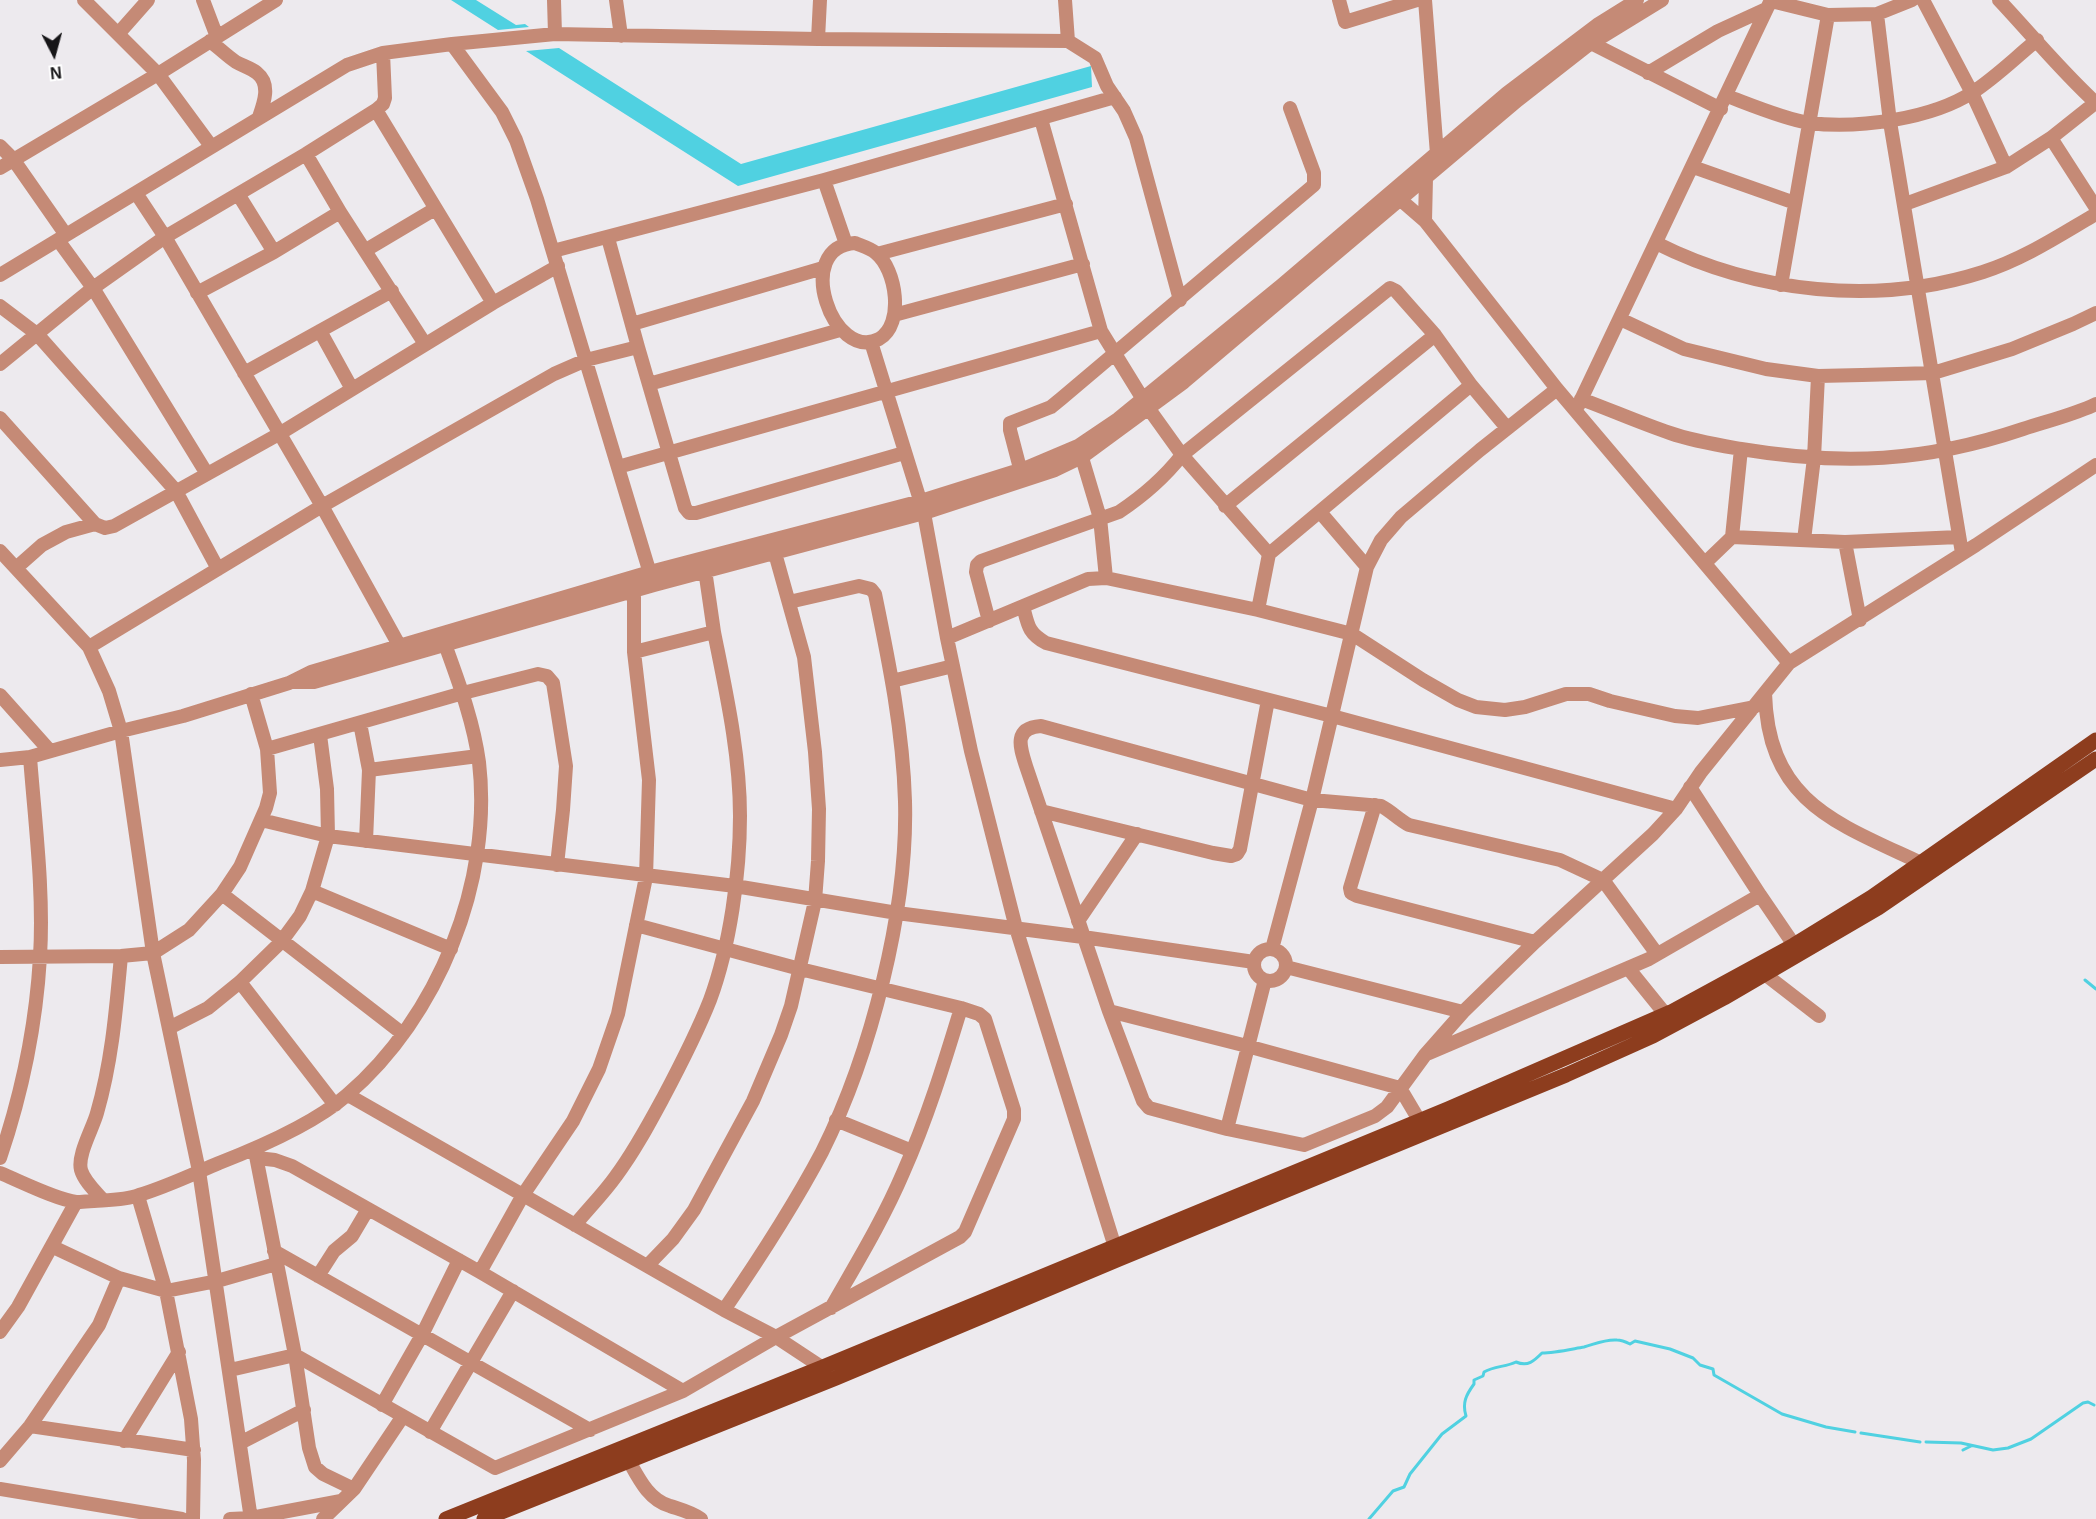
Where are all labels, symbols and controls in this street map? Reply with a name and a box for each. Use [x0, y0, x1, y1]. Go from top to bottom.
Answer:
north arrow [24, 24, 84, 84]
text: N [49, 63, 63, 81]

